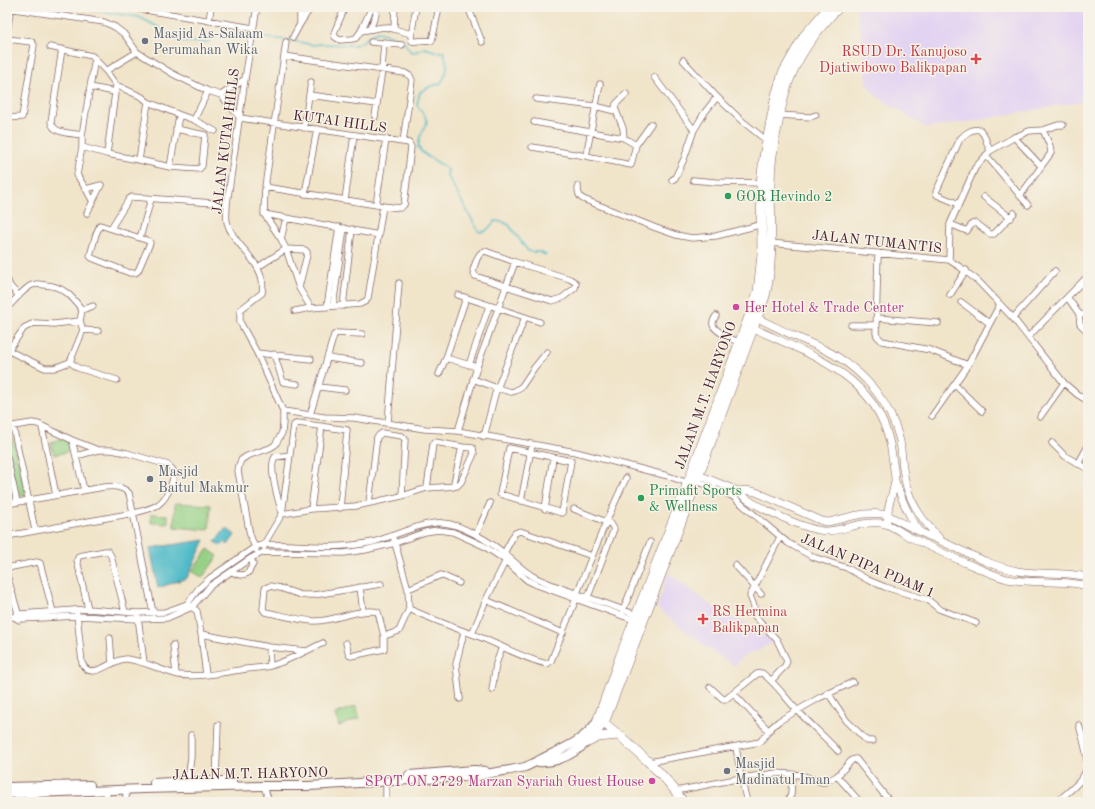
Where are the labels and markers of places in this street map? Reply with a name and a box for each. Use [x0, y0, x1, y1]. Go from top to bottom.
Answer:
place label: Masjid As-Salaam Perumahan Wika [153, 27, 264, 57]
marker: Masjid As-Salaam Perumahan Wika [140, 36, 150, 46]
place label: RSUD Dr. Kanujoso Djatiwibowo Balikpapan [819, 45, 967, 75]
marker: RSUD Dr. Kanujoso Djatiwibowo Balikpapan [970, 53, 982, 65]
place label: GOR Hevindo 2 [736, 190, 832, 204]
marker: GOR Hevindo 2 [723, 191, 733, 201]
place label: Her Hotel & Trade Center [744, 301, 904, 315]
marker: Her Hotel & Trade Center [731, 302, 741, 312]
place label: Masjid Baitul Makmur [158, 465, 249, 495]
marker: Masjid Baitul Makmur [145, 474, 155, 484]
place label: Primafit Sports & Wellness [649, 484, 742, 514]
marker: Primafit Sports & Wellness [636, 493, 646, 503]
place label: RS Hermina Balikpapan [712, 605, 787, 635]
marker: RS Hermina Balikpapan [697, 613, 709, 625]
place label: Masjid Madinatul Iman [735, 757, 831, 787]
marker: Masjid Madinatul Iman [722, 766, 732, 776]
place label: SPOT ON 2729 Marzan Syariah Guest House [365, 775, 644, 789]
marker: SPOT ON 2729 Marzan Syariah Guest House [647, 776, 657, 786]

